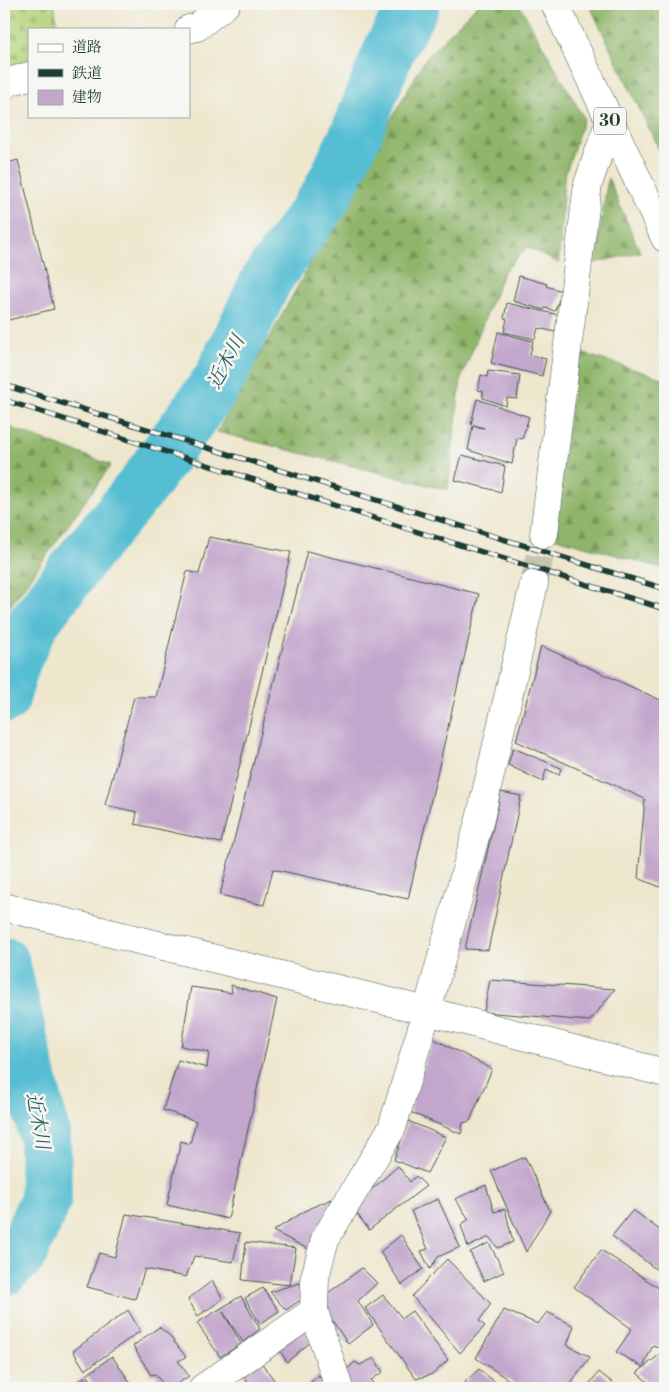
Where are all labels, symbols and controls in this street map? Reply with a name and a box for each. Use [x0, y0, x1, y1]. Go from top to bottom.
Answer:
legend [28, 28, 190, 118]
text: 道路 [72, 38, 102, 57]
text: 鉄道 [72, 64, 102, 83]
text: 建物 [72, 88, 102, 107]
road number: 30 [594, 108, 626, 134]
water label: 近木川 [202, 329, 251, 393]
water label: 近木川 [21, 1091, 55, 1153]

